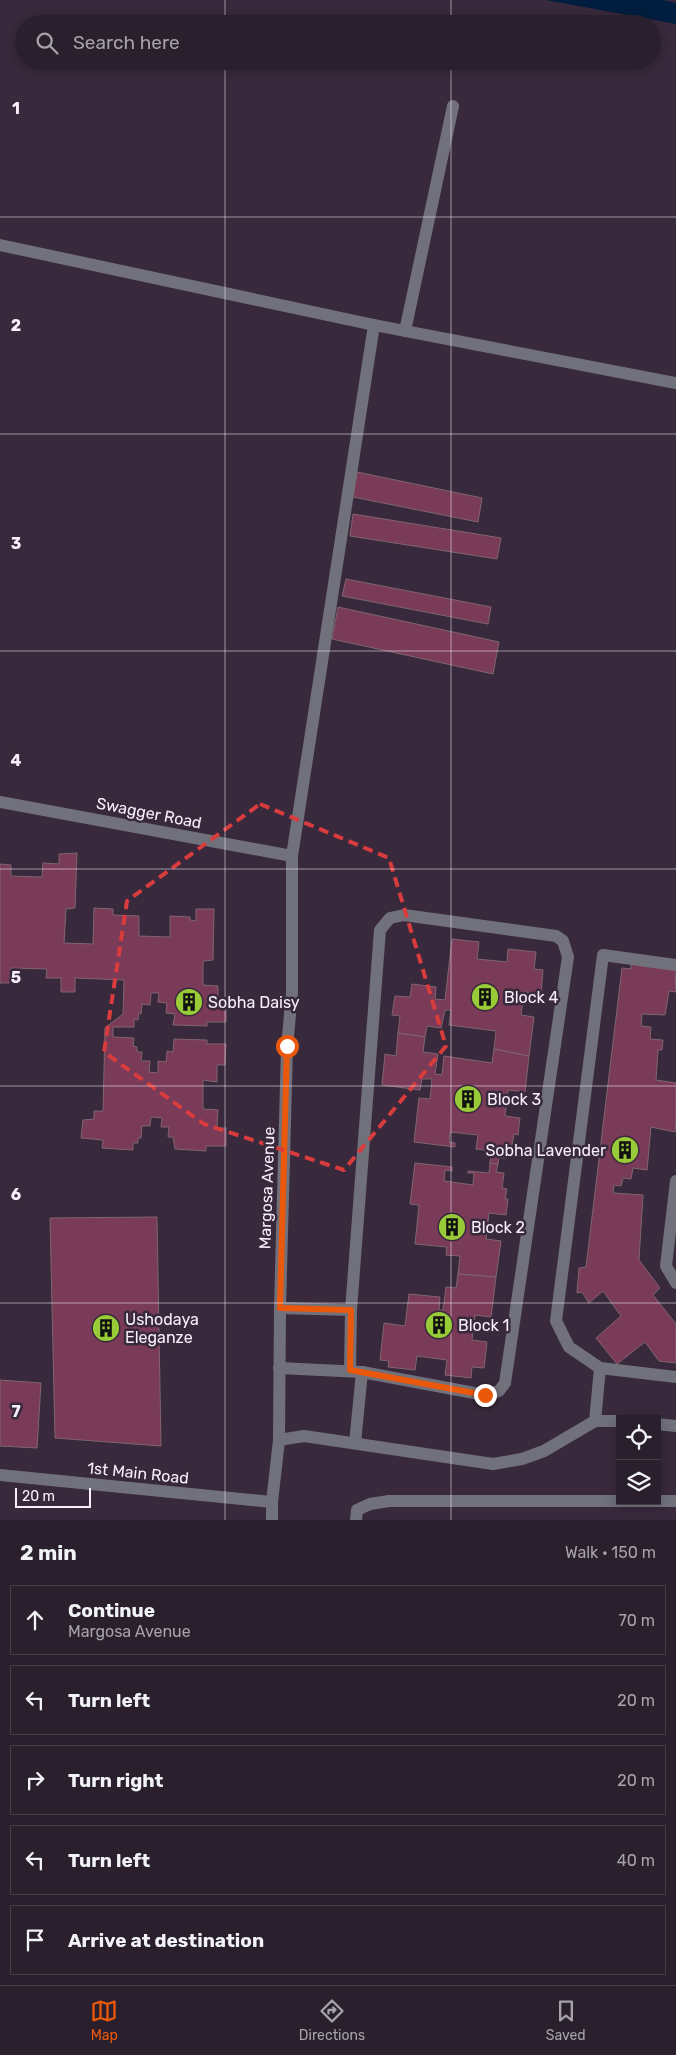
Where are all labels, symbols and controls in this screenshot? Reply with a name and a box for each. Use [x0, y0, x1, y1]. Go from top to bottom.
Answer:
search box [15, 15, 661, 70]
icon: search [33, 29, 61, 57]
text: Search here [73, 31, 180, 54]
text: 1 [12, 99, 20, 118]
text: 2 [11, 316, 21, 335]
text: 3 [11, 534, 21, 553]
text: 4 [11, 751, 22, 770]
street label: Swagger Road [95, 793, 203, 833]
text: 5 [11, 968, 21, 987]
building icon: Block 4 [470, 982, 500, 1012]
building icon: Sobha Daisy [174, 987, 204, 1017]
place label: Block 4 [504, 988, 559, 1007]
place label: Sobha Daisy [208, 993, 300, 1012]
route start [276, 1035, 299, 1058]
building icon: Block 3 [453, 1084, 483, 1114]
place label: Block 3 [487, 1090, 541, 1109]
street label: Margosa Avenue [255, 1126, 279, 1250]
building icon: Sobha Lavender [610, 1135, 640, 1165]
place label: Sobha Lavender [485, 1141, 606, 1160]
text: 6 [11, 1185, 21, 1204]
building icon: Block 2 [437, 1212, 467, 1242]
place label: Block 2 [471, 1218, 525, 1237]
place label: Ushodaya Eleganze [125, 1310, 199, 1347]
building icon: Block 1 [424, 1310, 454, 1340]
building icon: Ushodaya Eleganze [91, 1313, 121, 1343]
place label: Block 1 [458, 1316, 509, 1335]
route end [474, 1384, 497, 1407]
text: 7 [11, 1402, 21, 1421]
map controls [616, 1415, 661, 1505]
button: locate [616, 1415, 661, 1460]
street label: 1st Main Road [86, 1458, 190, 1488]
button: layers [616, 1460, 661, 1505]
scale bar [15, 1485, 91, 1508]
text: 20 m [22, 1488, 55, 1505]
text: 2 min [20, 1540, 77, 1565]
text: Walk · 150 m [565, 1543, 656, 1562]
text: Continue [68, 1599, 155, 1622]
icon: ahead [21, 1606, 49, 1634]
text: 70 m [618, 1611, 655, 1630]
text: Margosa Avenue [68, 1622, 191, 1641]
icon: left [21, 1686, 49, 1714]
text: Turn left [68, 1689, 150, 1712]
text: 20 m [617, 1691, 655, 1710]
icon: right [21, 1766, 49, 1794]
text: Turn right [68, 1769, 163, 1792]
text: 20 m [617, 1771, 655, 1790]
icon: left [21, 1846, 49, 1874]
text: Turn left [68, 1849, 150, 1872]
text: 40 m [617, 1851, 655, 1870]
icon: arrive [21, 1926, 49, 1954]
text: Arrive at destination [68, 1929, 264, 1952]
tab: Map [90, 1997, 118, 2044]
tab: Directions [299, 1997, 365, 2044]
tab: Saved [546, 1997, 586, 2044]

